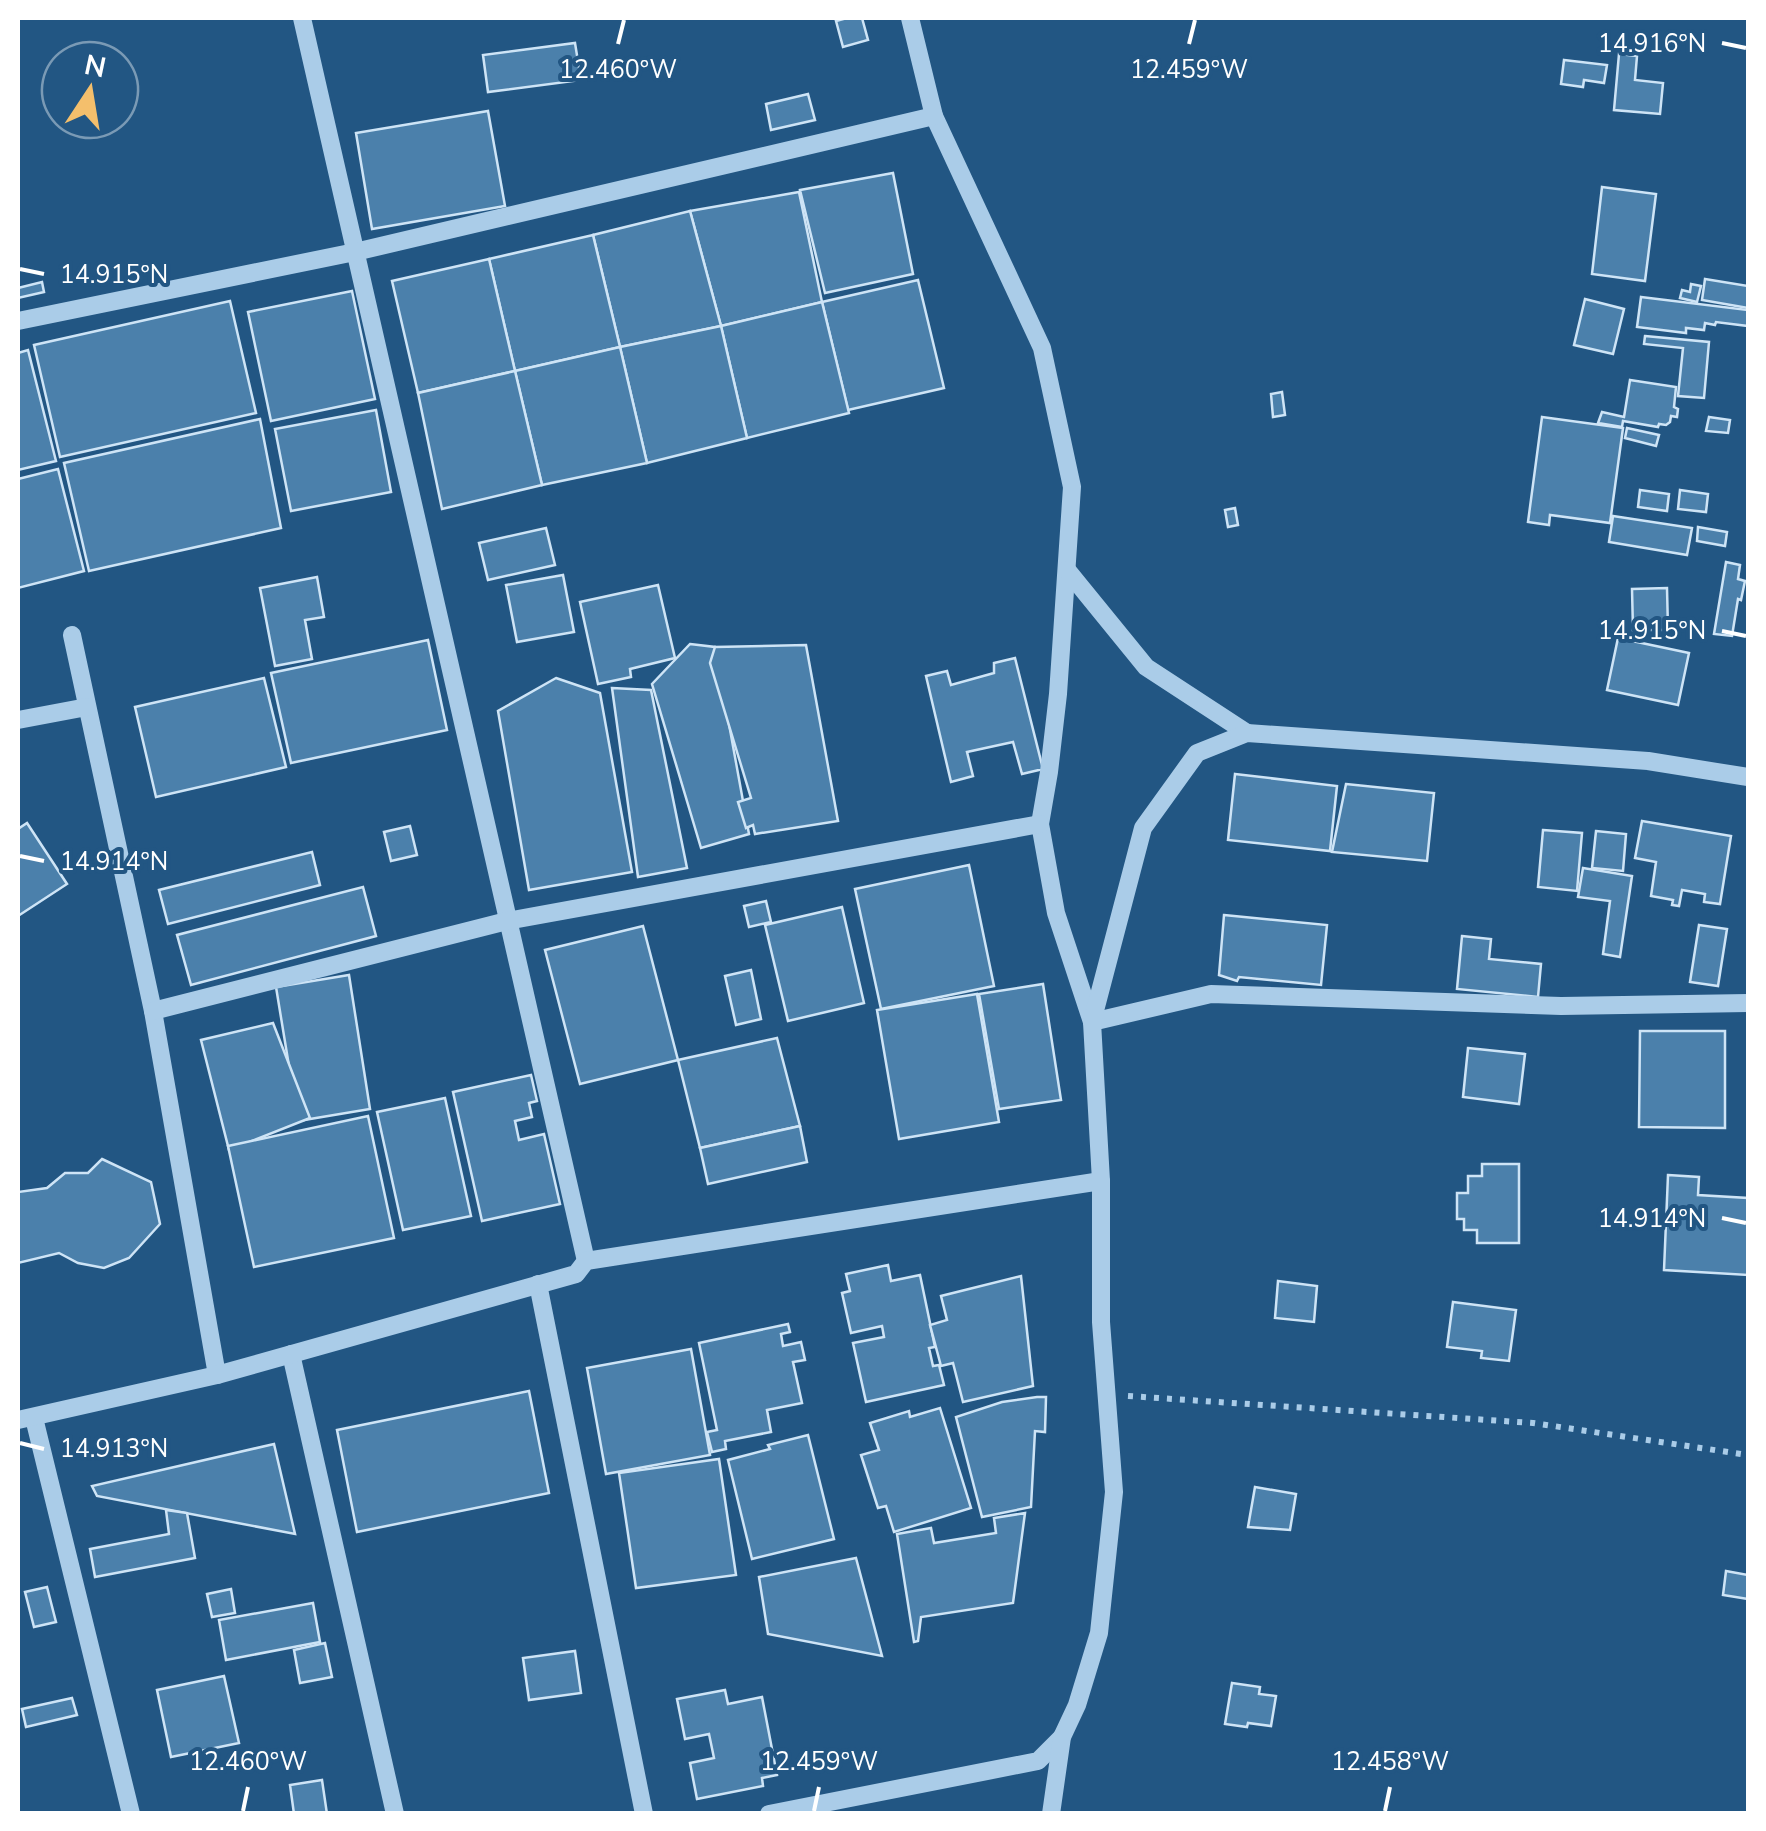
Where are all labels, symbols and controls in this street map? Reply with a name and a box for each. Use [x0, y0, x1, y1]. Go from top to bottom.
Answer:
text: 14.916°N [1598, 27, 1706, 61]
north arrow [40, 40, 140, 140]
text: N [81, 46, 109, 87]
text: 12.460°W [559, 53, 677, 87]
text: 12.459°W [1130, 53, 1248, 87]
text: 14.915°N [60, 258, 168, 292]
text: 14.915°N [1598, 614, 1706, 648]
text: 14.914°N [60, 845, 168, 879]
text: 14.914°N [1598, 1202, 1706, 1236]
text: 14.913°N [60, 1432, 168, 1466]
text: 12.460°W [189, 1745, 307, 1779]
text: 12.459°W [760, 1745, 878, 1779]
text: 12.458°W [1331, 1745, 1449, 1779]

